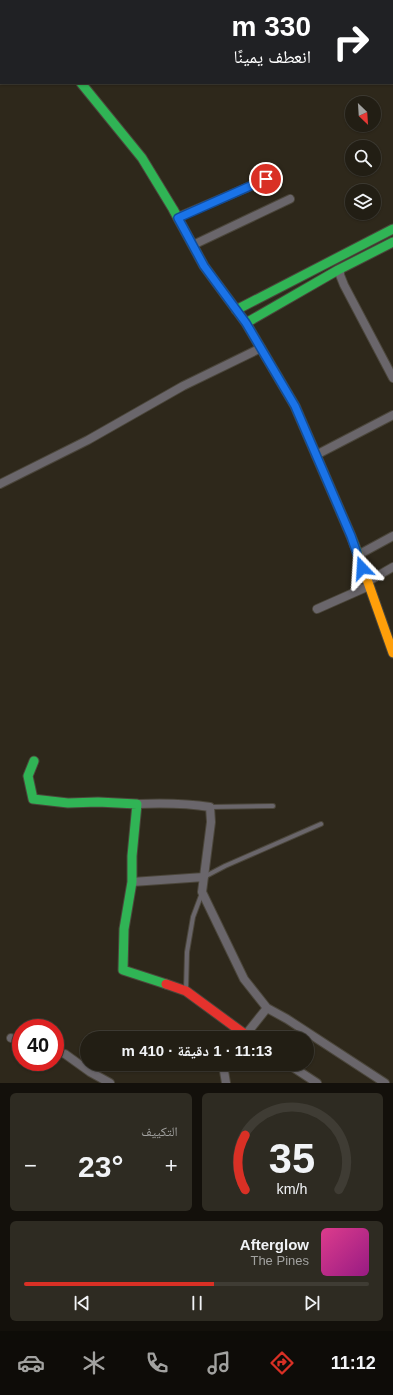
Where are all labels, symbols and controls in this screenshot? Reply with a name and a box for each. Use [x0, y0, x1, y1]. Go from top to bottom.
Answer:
text: 330 m [232, 11, 311, 42]
icon: right [325, 16, 377, 68]
text: انعطف يمينًا [233, 47, 311, 67]
north arrow [345, 96, 381, 132]
map controls [345, 96, 381, 220]
button: search [345, 140, 381, 176]
pin [249, 162, 283, 196]
icon: arrive [255, 168, 277, 190]
button: layers [345, 184, 381, 220]
position arrow [341, 547, 383, 589]
speed limit sign: 40 [12, 1019, 64, 1071]
text: 11:13 · 1 دقيقة · 410 m [122, 1042, 272, 1059]
text: التكييف [141, 1124, 178, 1139]
text: 35 [269, 1135, 315, 1182]
text: 23° [78, 1150, 123, 1183]
text: − [24, 1153, 37, 1178]
text: + [165, 1153, 178, 1178]
text: km/h [277, 1181, 308, 1197]
text: Afterglow [240, 1236, 309, 1253]
text: The Pines [250, 1253, 309, 1268]
icon: previous [71, 1292, 93, 1314]
icon: pause [186, 1292, 208, 1314]
icon: next [301, 1292, 323, 1314]
icon: car [17, 1349, 45, 1377]
icon: climate [80, 1349, 108, 1377]
icon: phone [143, 1349, 171, 1377]
icon: music [205, 1349, 233, 1377]
icon: directions [268, 1349, 296, 1377]
text: 11:12 [331, 1353, 376, 1373]

